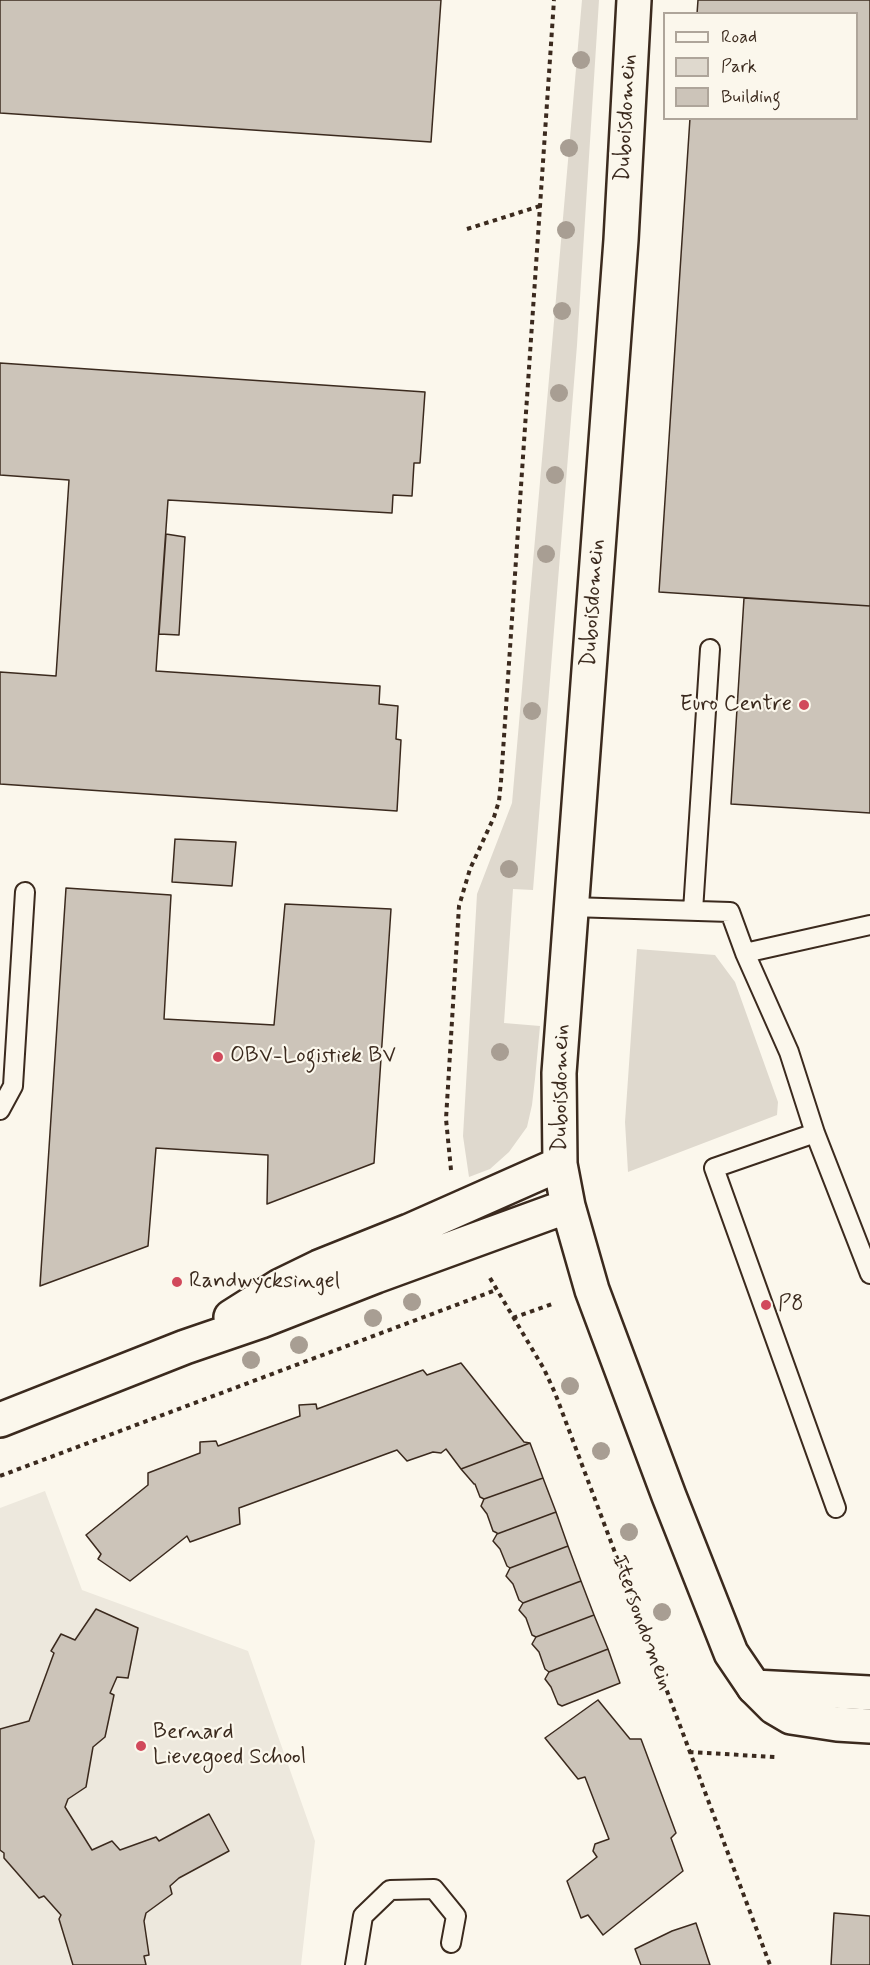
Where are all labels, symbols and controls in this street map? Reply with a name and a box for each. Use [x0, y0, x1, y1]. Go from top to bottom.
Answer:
legend [663, 12, 858, 120]
text: Road [721, 25, 757, 49]
street label: Duboisdomein [610, 53, 644, 183]
text: Park [721, 55, 757, 79]
text: Building [721, 85, 781, 109]
street label: Duboisdomein [576, 538, 612, 668]
place label: Euro Centre [680, 692, 792, 718]
marker: Euro Centre [797, 698, 811, 712]
street label: Duboisdomein [548, 1024, 576, 1152]
place label: OBV-Logistiek BV [230, 1044, 396, 1070]
marker: OBV-Logistiek BV [211, 1050, 225, 1064]
place label: Randwycksingel [189, 1269, 340, 1295]
marker: Randwycksingel [170, 1275, 184, 1289]
place label: P8 [778, 1292, 804, 1318]
marker: P8 [759, 1298, 773, 1312]
street label: Itersondomein [604, 1552, 678, 1694]
place label: Bernard Lievegoed School [153, 1720, 306, 1772]
marker: Bernard Lievegoed School [134, 1739, 148, 1753]

